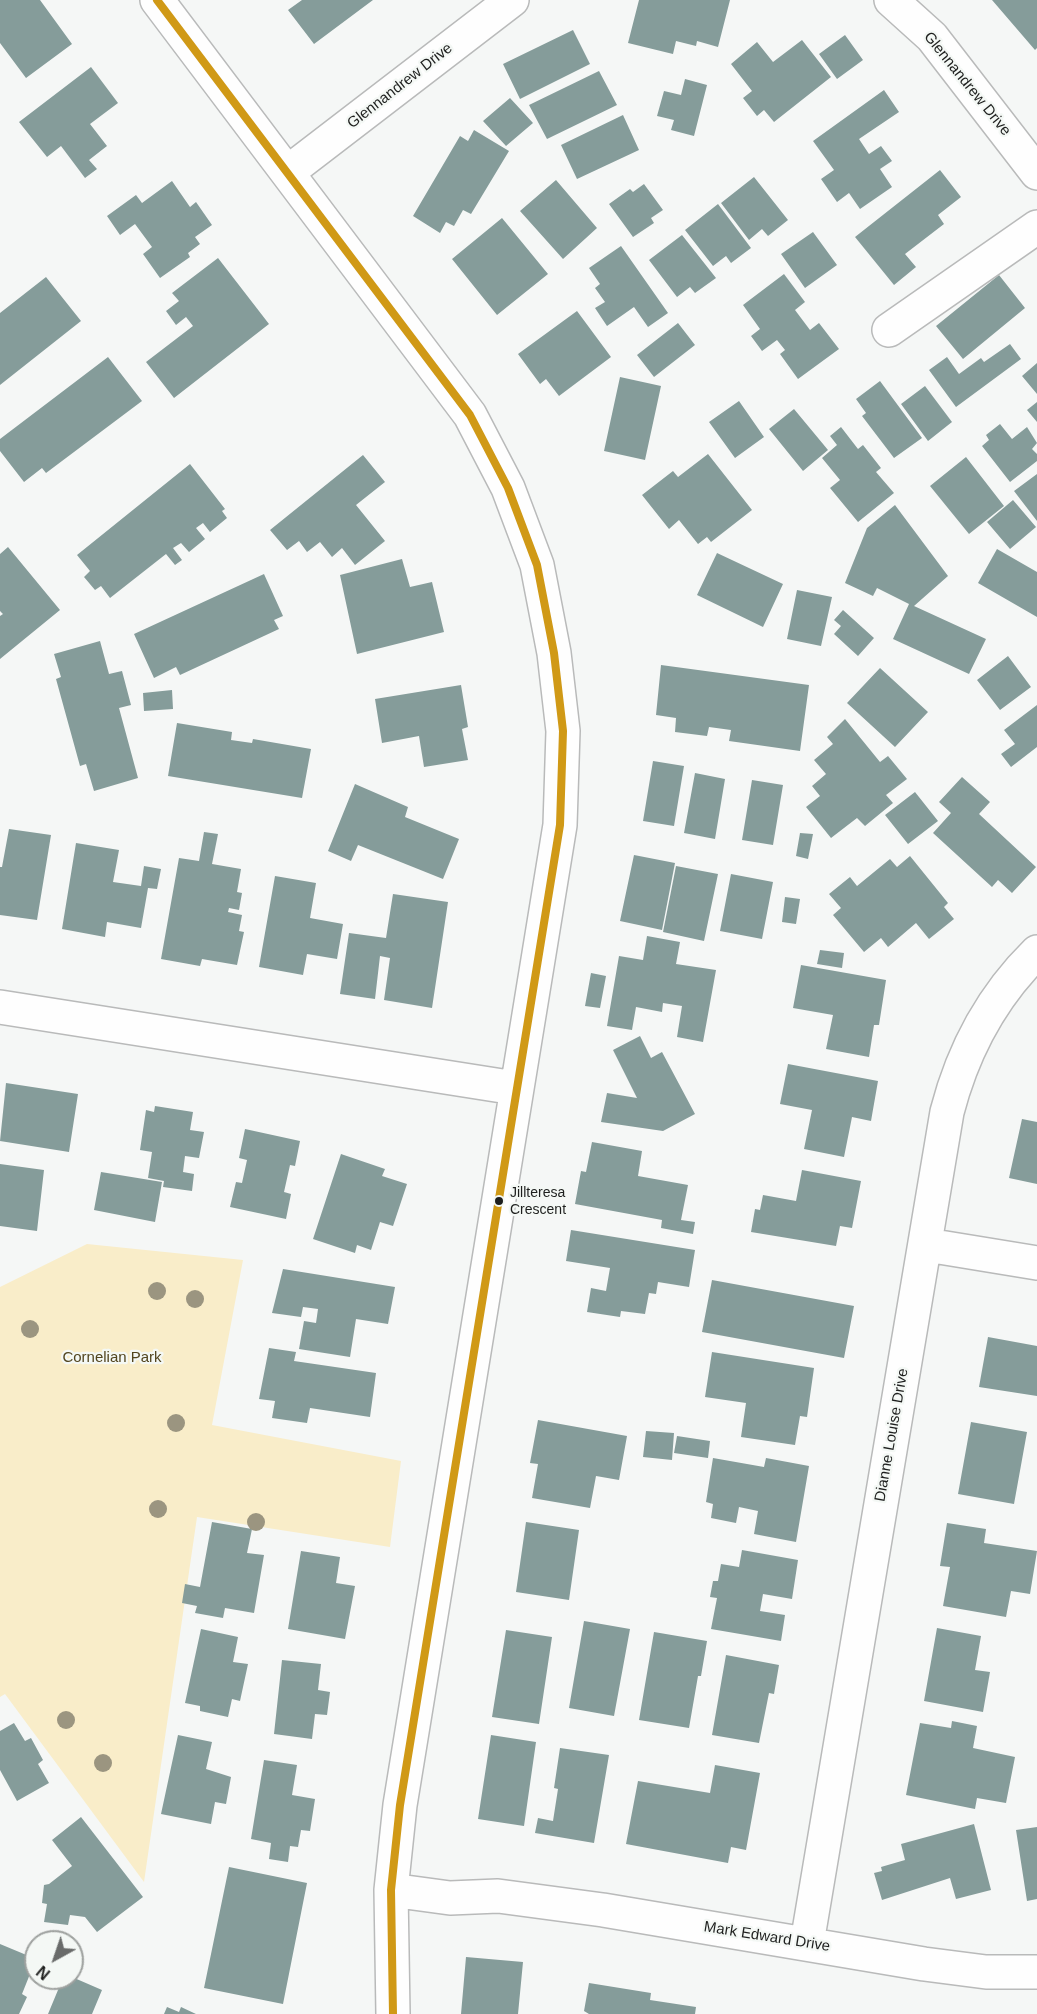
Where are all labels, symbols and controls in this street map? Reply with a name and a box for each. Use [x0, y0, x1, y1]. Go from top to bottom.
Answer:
street label: Glennandrew Drive [920, 28, 1014, 140]
street label: Glennandrew Drive [344, 39, 456, 133]
place label: Jillteresa Crescent [510, 1185, 566, 1218]
marker: Jillteresa Crescent [493, 1195, 505, 1207]
park label: Cornelian Park [62, 1349, 162, 1367]
street label: Dianne Louise Drive [871, 1367, 913, 1503]
street label: Mark Edward Drive [703, 1918, 831, 1956]
north arrow [24, 1930, 84, 1990]
text: N [34, 1962, 53, 1983]

